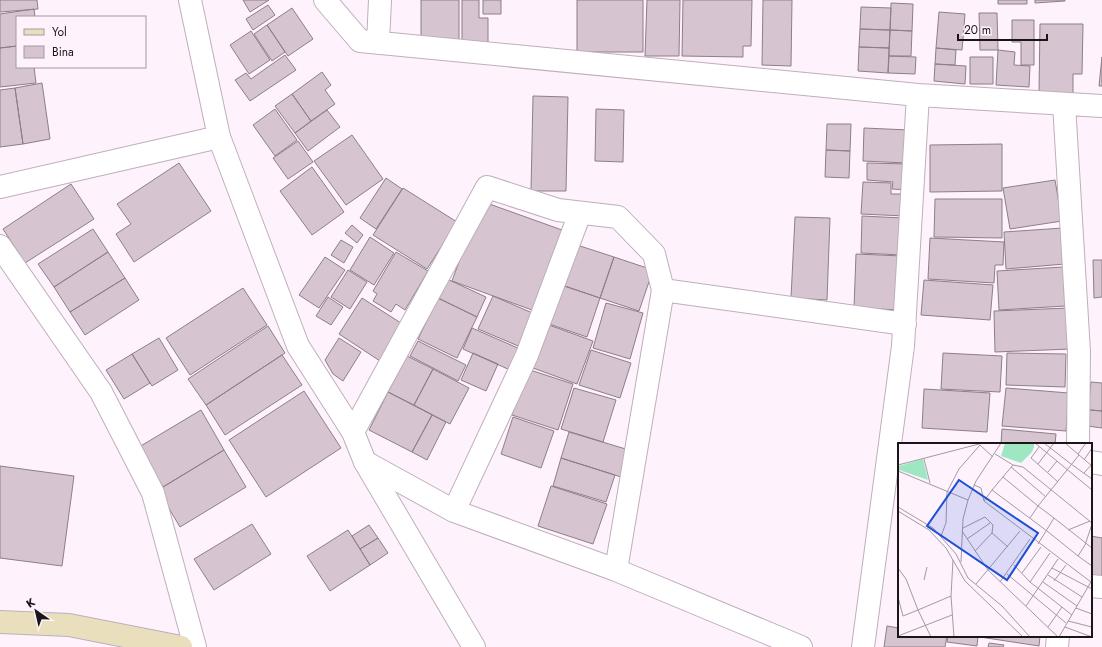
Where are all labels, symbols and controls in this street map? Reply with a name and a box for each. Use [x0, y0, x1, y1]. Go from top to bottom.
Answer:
legend [16, 16, 146, 68]
scale bar [958, 16, 1047, 42]
text: 20 m [964, 21, 991, 39]
text: Yol [52, 23, 67, 41]
text: Bina [52, 43, 74, 61]
inset map [898, 443, 1092, 637]
north arrow [16, 591, 56, 631]
text: K [23, 594, 38, 611]

